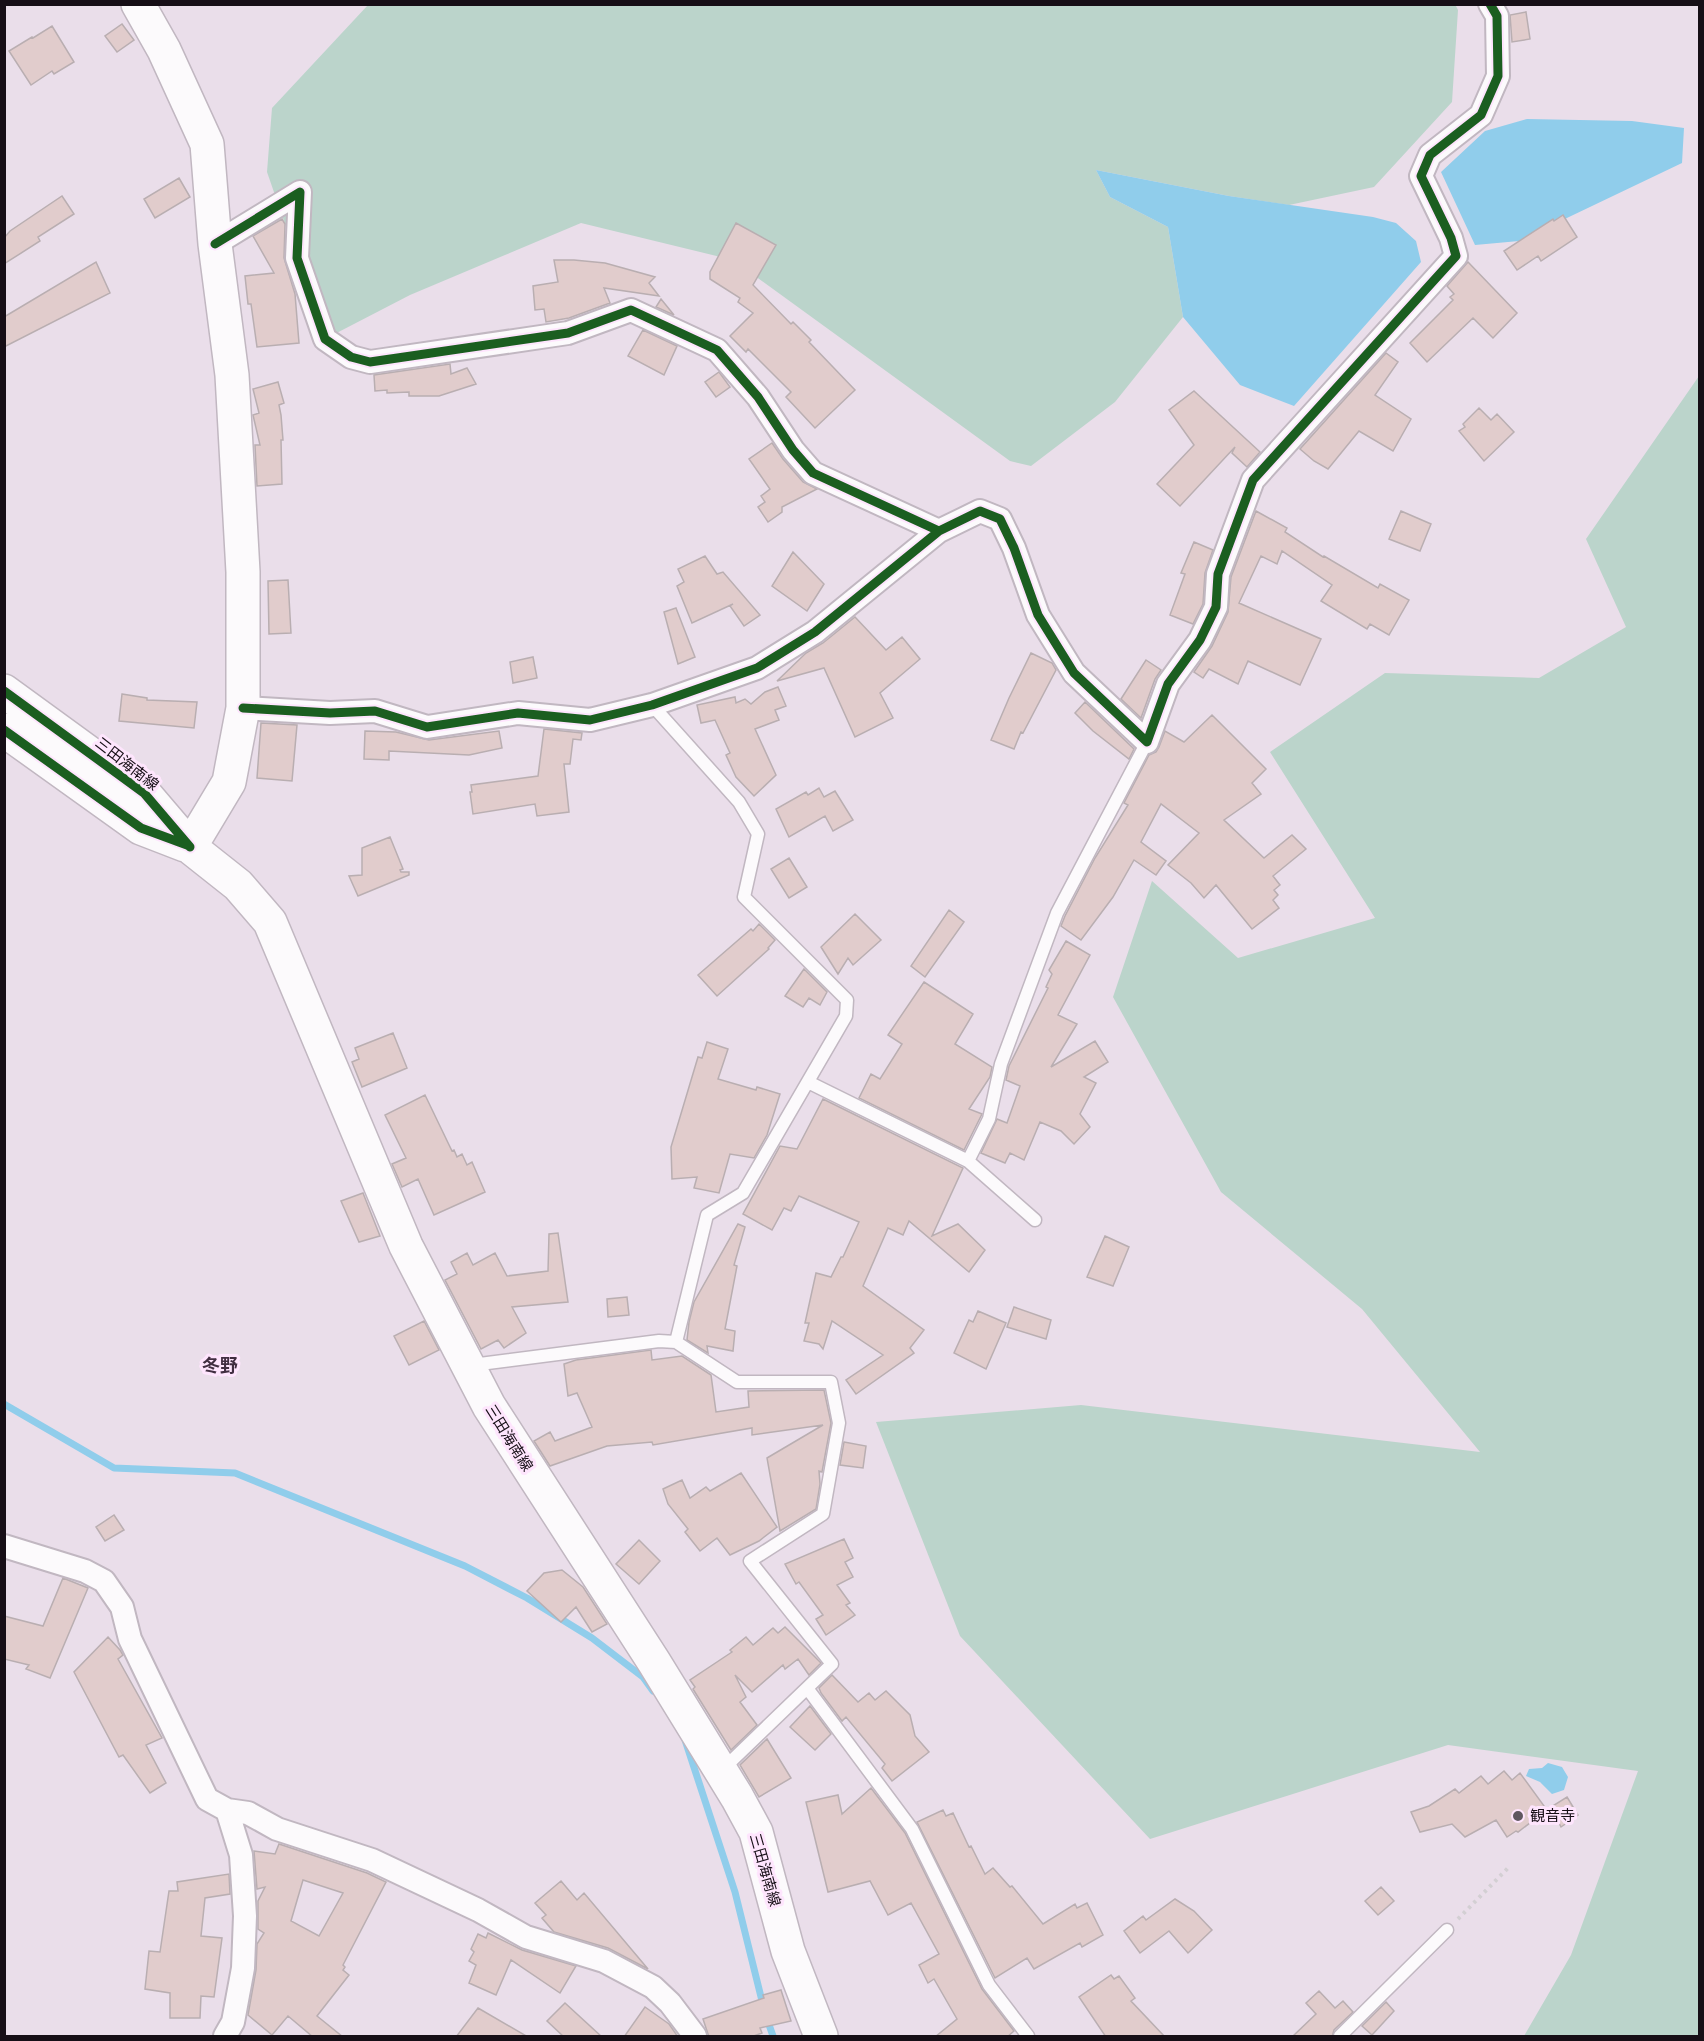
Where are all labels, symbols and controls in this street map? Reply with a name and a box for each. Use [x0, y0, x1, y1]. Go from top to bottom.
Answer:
street label: 三田海南線 [91, 731, 165, 795]
district label: 冬野 [202, 1351, 238, 1378]
street label: 三田海南線 [481, 1399, 540, 1475]
place label: 観音寺 [1530, 1803, 1575, 1826]
marker: 観音寺 [1511, 1809, 1525, 1823]
street label: 三田海南線 [745, 1830, 788, 1909]

